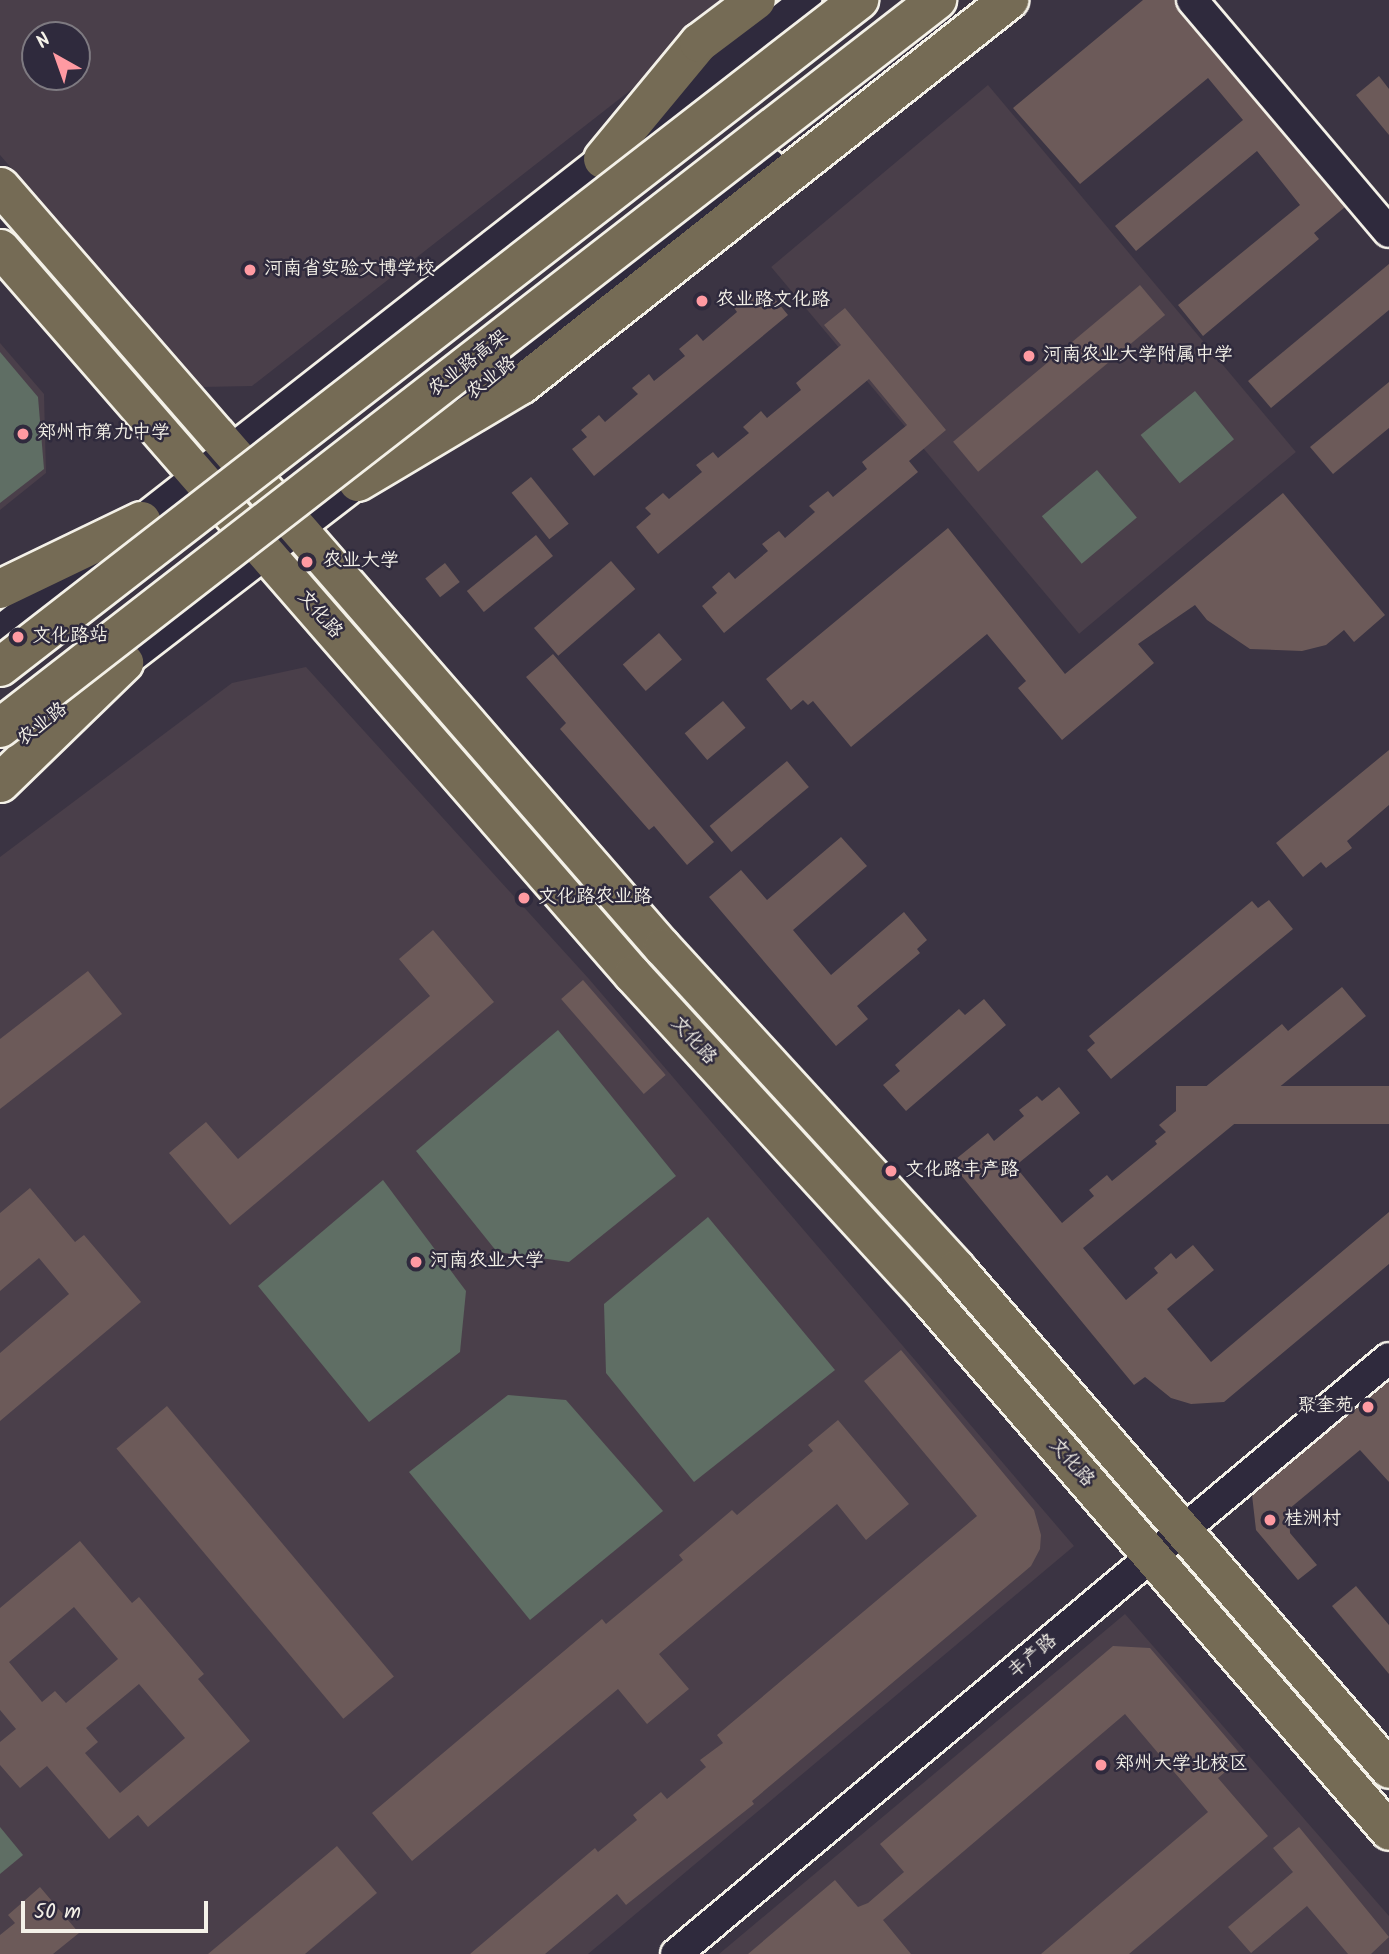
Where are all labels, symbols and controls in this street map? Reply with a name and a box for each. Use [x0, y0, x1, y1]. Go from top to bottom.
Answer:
north arrow [21, 21, 91, 91]
text: N [30, 26, 58, 57]
place label: 河南省实验文博学校 [264, 259, 435, 281]
marker: 河南省实验文博学校 [242, 262, 258, 278]
place label: 农业路文化路 [716, 290, 830, 312]
marker: 农业路文化路 [694, 293, 710, 309]
street label: 农业路高架 [425, 326, 513, 402]
place label: 河南农业大学附属中学 [1043, 345, 1233, 367]
marker: 河南农业大学附属中学 [1021, 348, 1037, 364]
street label: 农业路 [463, 352, 521, 406]
place label: 郑州市第九中学 [37, 423, 170, 445]
marker: 郑州市第九中学 [15, 426, 31, 442]
place label: 农业大学 [323, 551, 399, 573]
marker: 农业大学 [297, 552, 317, 572]
street label: 文化路 [292, 586, 346, 644]
place label: 文化路站 [32, 626, 108, 648]
marker: 文化路站 [10, 629, 26, 645]
street label: 农业路 [14, 698, 72, 752]
place label: 文化路农业路 [538, 887, 652, 909]
marker: 文化路农业路 [516, 890, 532, 906]
street label: 文化路 [665, 1012, 721, 1070]
place label: 文化路丰产路 [905, 1160, 1019, 1182]
marker: 文化路丰产路 [883, 1163, 899, 1179]
place label: 河南农业大学 [430, 1251, 544, 1273]
marker: 河南农业大学 [408, 1254, 424, 1270]
place label: 聚奎苑 [1297, 1396, 1354, 1418]
marker: 聚奎苑 [1360, 1399, 1376, 1415]
street label: 文化路 [1044, 1434, 1098, 1492]
place label: 桂洲村 [1284, 1509, 1341, 1531]
marker: 桂洲村 [1262, 1512, 1278, 1528]
street label: 丰产路 [1004, 1630, 1062, 1684]
place label: 郑州大学北校区 [1115, 1754, 1248, 1776]
marker: 郑州大学北校区 [1093, 1757, 1109, 1773]
scale bar [24, 1888, 212, 1932]
text: 50 m [34, 1896, 81, 1929]

